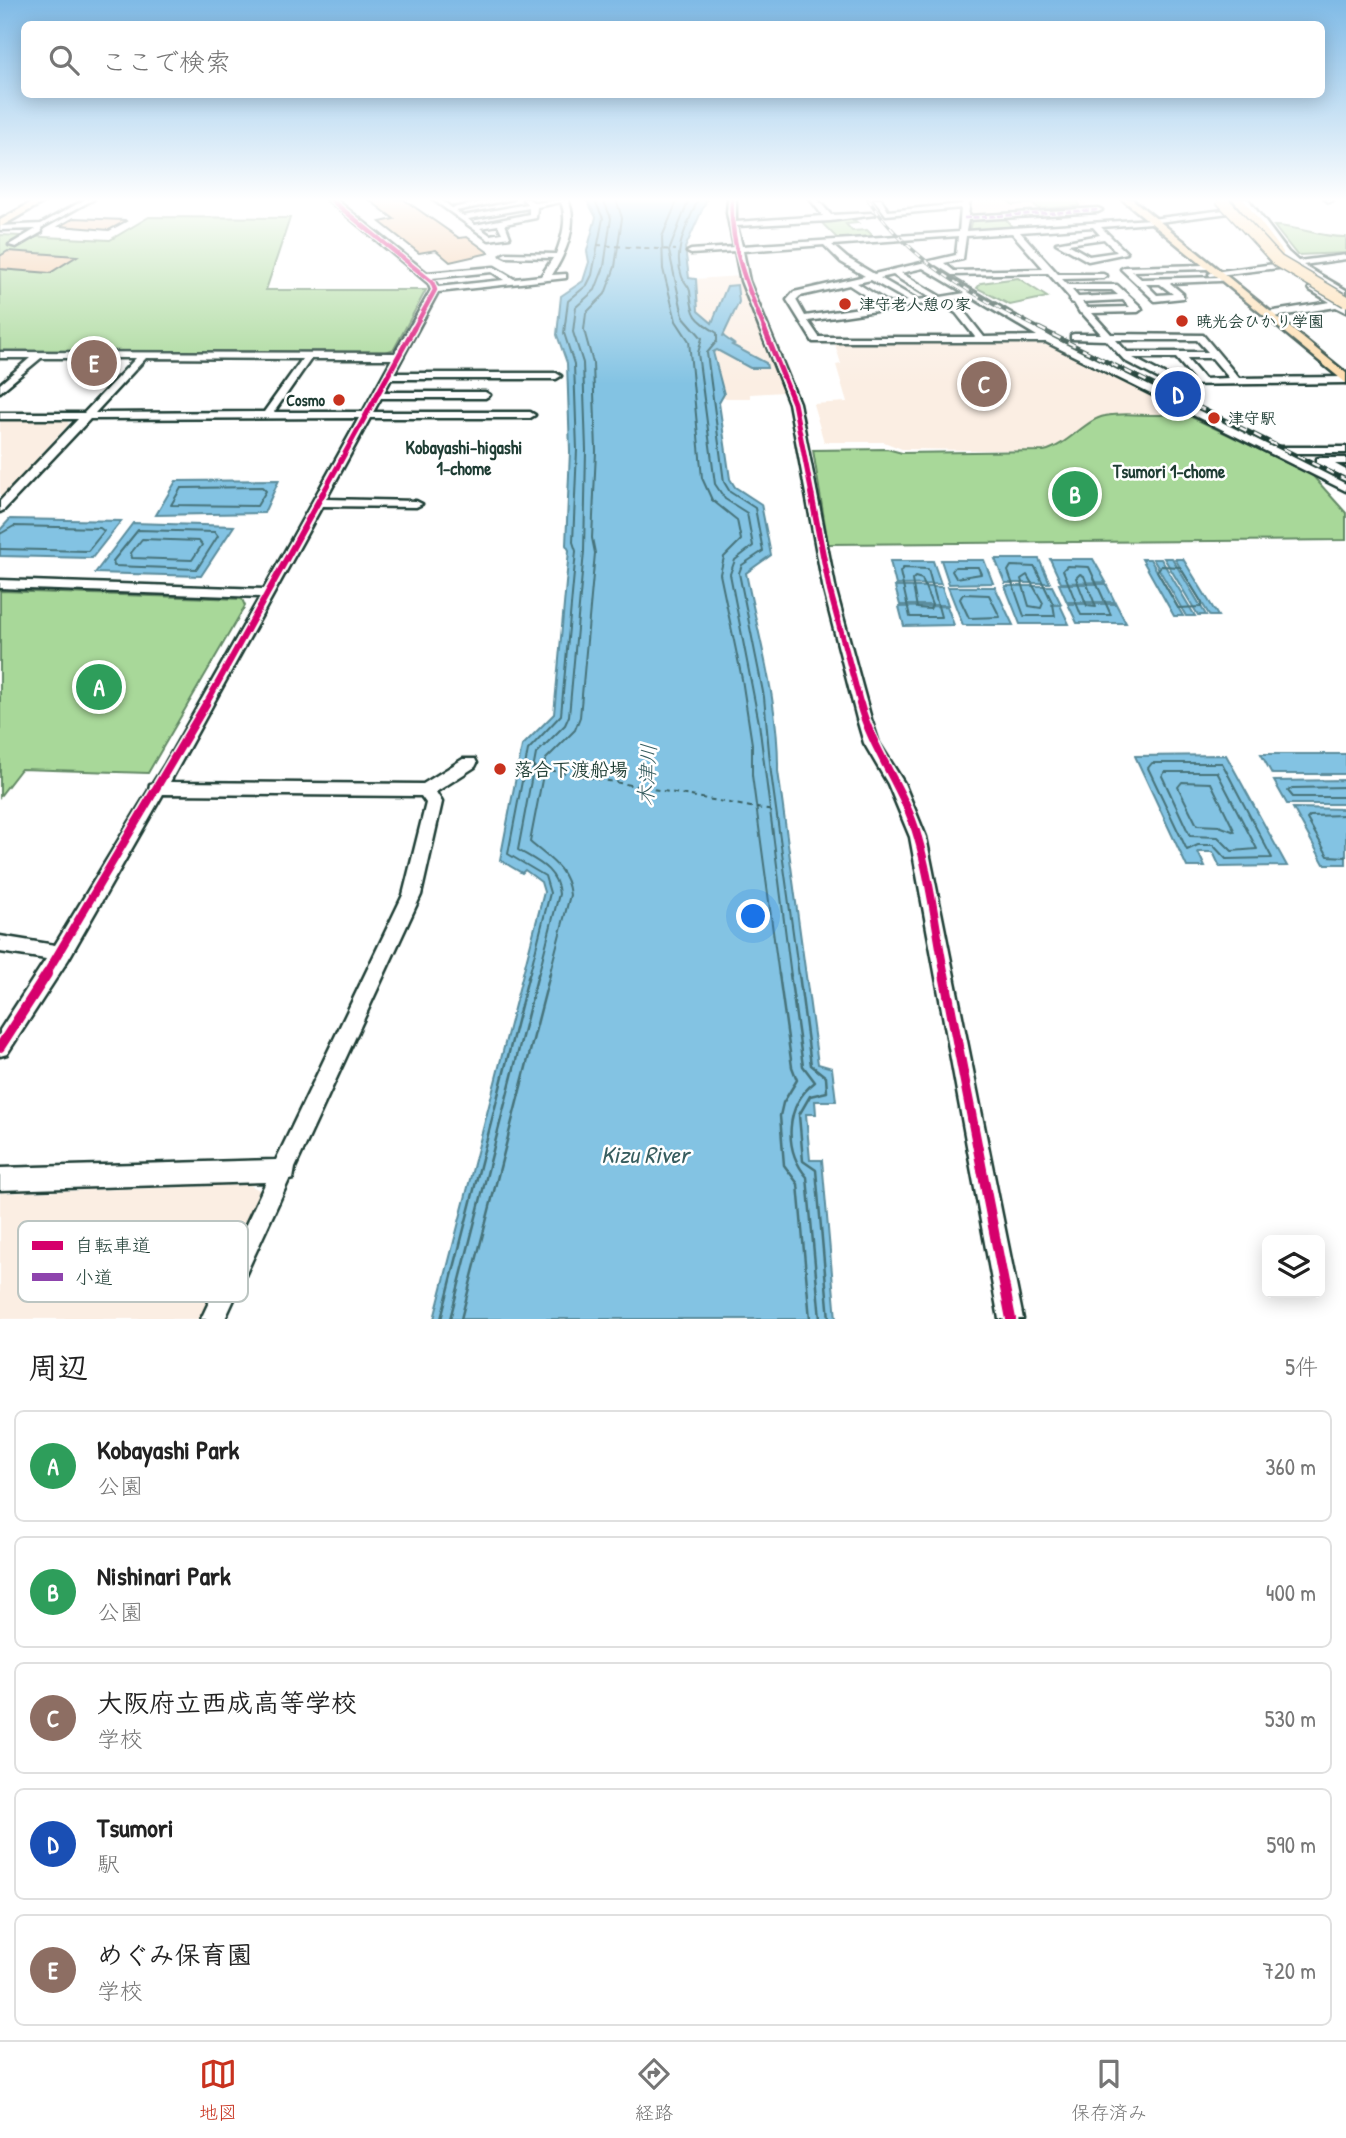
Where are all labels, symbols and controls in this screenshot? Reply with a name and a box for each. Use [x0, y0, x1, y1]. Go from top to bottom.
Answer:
search box [21, 21, 1325, 98]
icon: search [45, 41, 83, 79]
text: ここで検索 [101, 44, 231, 79]
place label: 津守老人憩の家 [859, 293, 971, 315]
marker: 津守老人憩の家 [837, 296, 853, 312]
place label: 暁光会ひかり学園 [1196, 310, 1324, 332]
marker: 暁光会ひかり学園 [1174, 313, 1190, 329]
pin: E [71, 337, 117, 389]
pin: C [961, 358, 1007, 410]
pin: D [1155, 368, 1201, 420]
place label: Cosmo [286, 389, 326, 411]
marker: Cosmo [331, 392, 347, 408]
place label: 津守駅 [1228, 407, 1276, 429]
marker: 津守駅 [1206, 410, 1222, 426]
district label: Kobayashi-higashi 1-chome [406, 435, 522, 481]
district label: Tsumori 1-chome [1112, 459, 1226, 484]
pin: B [1052, 468, 1098, 520]
pin: A [76, 661, 122, 713]
water label: 木津川 [631, 743, 663, 807]
place label: 落合下渡船場 [514, 756, 628, 782]
marker: 落合下渡船場 [492, 761, 508, 777]
your location [736, 899, 770, 933]
water label: Kizu River [601, 1138, 692, 1170]
legend [18, 1221, 248, 1302]
text: 自転車道 [75, 1232, 151, 1258]
map controls [1262, 1235, 1325, 1298]
button: layers [1262, 1235, 1325, 1298]
text: 小道 [75, 1264, 113, 1290]
text: 周辺 [28, 1347, 88, 1387]
text: 5件 [1285, 1351, 1318, 1382]
text: Kobayashi Park [97, 1432, 239, 1467]
text: A [47, 1451, 59, 1482]
text: 360 m [1265, 1451, 1316, 1482]
text: 公園 [97, 1470, 143, 1501]
text: Nishinari Park [97, 1558, 231, 1593]
text: B [47, 1577, 59, 1608]
text: 400 m [1266, 1577, 1316, 1608]
text: 公園 [97, 1596, 143, 1627]
text: 大阪府立西成高等学校 [97, 1685, 357, 1720]
text: C [47, 1703, 59, 1734]
text: 530 m [1265, 1703, 1316, 1734]
text: 学校 [97, 1723, 143, 1754]
text: Tsumori [97, 1810, 174, 1845]
text: D [48, 1829, 58, 1860]
text: 590 m [1267, 1829, 1316, 1860]
text: 駅 [97, 1848, 120, 1879]
text: めぐみ保育園 [97, 1937, 252, 1972]
text: E [48, 1955, 58, 1986]
text: 720 m [1263, 1955, 1316, 1986]
text: 学校 [97, 1975, 143, 2006]
tab: 地図 [199, 2055, 237, 2125]
tab: 経路 [635, 2055, 673, 2125]
tab: 保存済み [1071, 2055, 1147, 2125]

